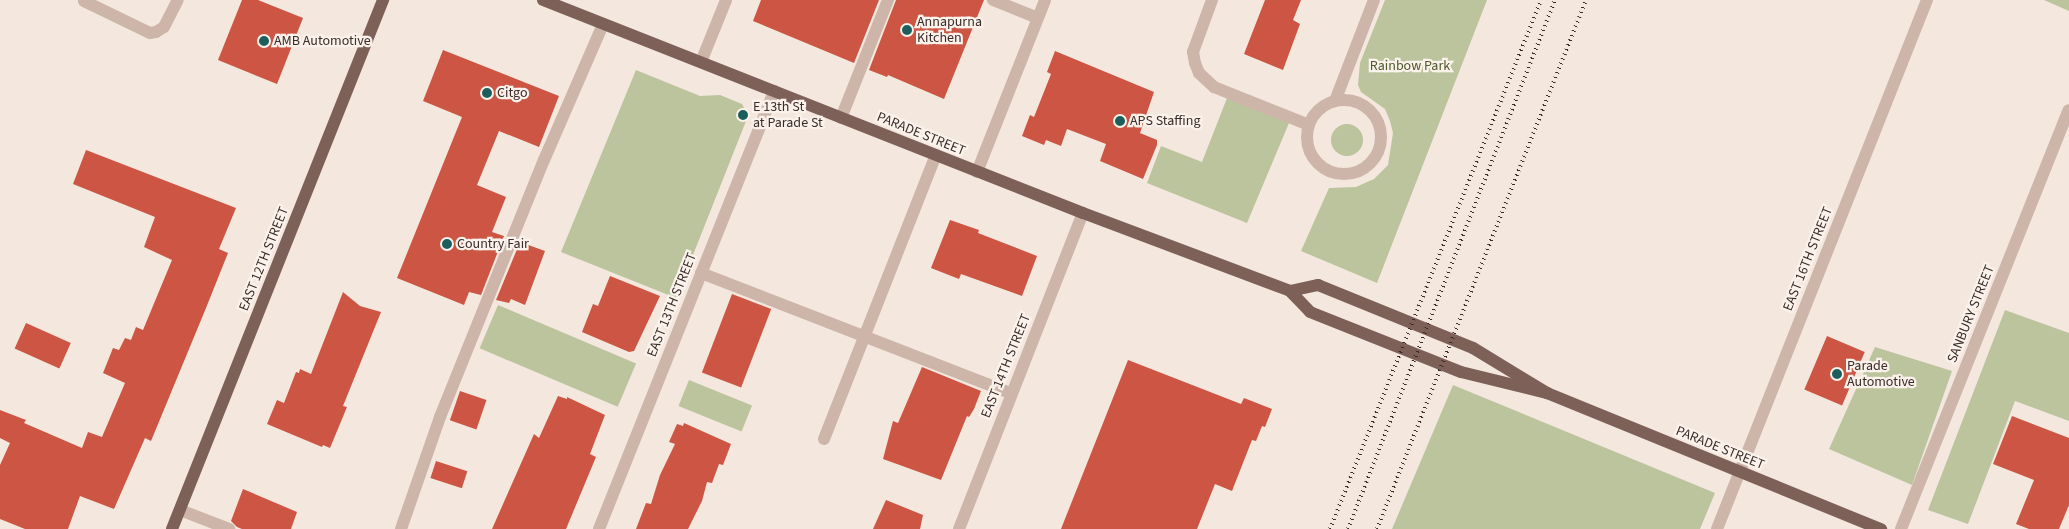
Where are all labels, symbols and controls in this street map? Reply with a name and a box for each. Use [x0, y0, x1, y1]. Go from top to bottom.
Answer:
place label: Annapurna Kitchen [917, 14, 982, 46]
marker: Annapurna Kitchen [901, 24, 913, 36]
place label: AMB Automotive [274, 33, 371, 49]
marker: AMB Automotive [258, 35, 270, 47]
park label: Rainbow Park [1370, 58, 1450, 74]
place label: Citgo [497, 85, 527, 101]
marker: Citgo [481, 87, 493, 99]
place label: E 13th St at Parade St [753, 99, 823, 132]
marker: E 13th St at Parade St [737, 109, 749, 121]
street label: PARADE STREET [874, 109, 968, 159]
place label: APS Staffing [1130, 113, 1201, 129]
marker: APS Staffing [1114, 115, 1126, 127]
street label: EAST 12TH STREET [235, 205, 293, 313]
street label: EAST 16TH STREET [1779, 205, 1837, 313]
place label: Country Fair [457, 236, 529, 252]
marker: Country Fair [441, 238, 453, 250]
street label: EAST 13TH STREET [643, 251, 701, 359]
street label: SANBURY STREET [1944, 263, 1998, 365]
street label: EAST 14TH STREET [977, 312, 1035, 420]
place label: Parade Automotive [1847, 358, 1915, 391]
marker: Parade Automotive [1831, 368, 1843, 380]
street label: PARADE STREET [1673, 423, 1767, 473]

